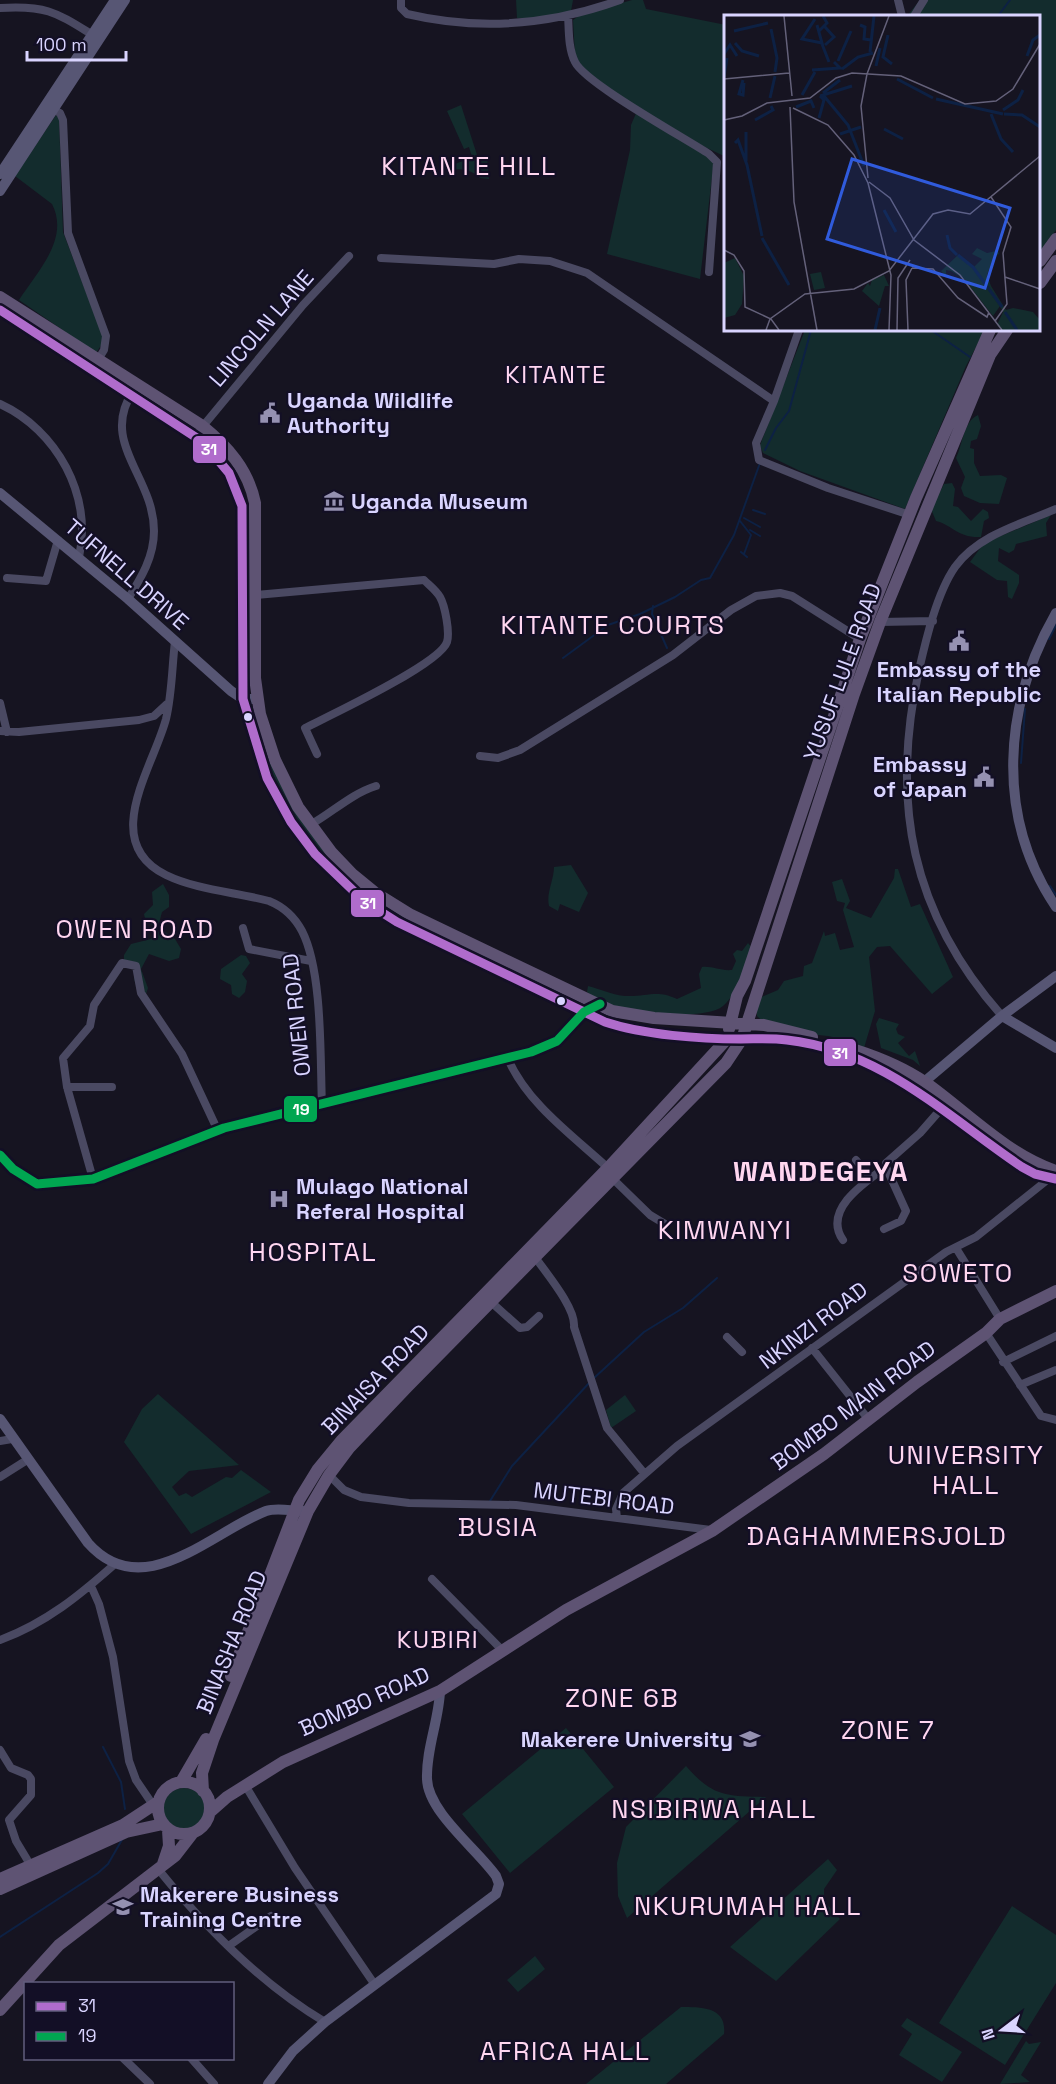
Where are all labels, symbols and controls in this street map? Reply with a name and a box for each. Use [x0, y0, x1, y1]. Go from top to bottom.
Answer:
inset map [724, 15, 1041, 332]
scale bar [27, 24, 126, 62]
text: 100 m [36, 33, 87, 56]
district label: KITANTE HILL [381, 149, 557, 183]
street label: LINCOLN LANE [203, 264, 319, 392]
district label: KITANTE [505, 359, 607, 390]
place label: Uganda Wildlife Authority [287, 386, 453, 439]
public building icon: Uganda Wildlife Authority [258, 401, 282, 425]
line badge: 31 [192, 435, 227, 464]
text: 31 [201, 439, 217, 460]
place label: Uganda Museum [351, 487, 528, 515]
museum icon: Uganda Museum [322, 489, 346, 513]
street label: TUFNELL DRIVE [59, 512, 195, 636]
street label: YUSUF LULE ROAD [797, 579, 887, 765]
district label: KITANTE COURTS [500, 608, 726, 642]
public building icon: Embassy of the Italian Republic [947, 629, 971, 653]
place label: Embassy of the Italian Republic [877, 655, 1042, 708]
unlabelled marker [242, 711, 254, 723]
place label: Embassy of Japan [873, 750, 967, 803]
public building icon: Embassy of Japan [972, 765, 996, 789]
line badge: 31 [350, 889, 385, 918]
text: 31 [360, 893, 376, 914]
district label: OWEN ROAD [55, 912, 215, 946]
street label: OWEN ROAD [276, 952, 316, 1078]
unlabelled marker [555, 995, 567, 1007]
line badge: 31 [823, 1038, 857, 1067]
text: 31 [832, 1043, 848, 1064]
line badge: 19 [283, 1095, 318, 1123]
text: 19 [292, 1099, 310, 1120]
district label: WANDEGEYA [733, 1153, 909, 1189]
place label: Mulago National Referal Hospital [296, 1172, 469, 1225]
hospital icon: Mulago National Referal Hospital [267, 1187, 291, 1211]
district label: KIMWANYI [658, 1213, 792, 1247]
district label: HOSPITAL [249, 1235, 377, 1269]
district label: SOWETO [902, 1256, 1014, 1290]
street label: NKINZI ROAD [753, 1275, 873, 1375]
street label: BINAISA ROAD [315, 1318, 435, 1440]
street label: BOMBO MAIN ROAD [765, 1334, 941, 1476]
district label: UNIVERSITY HALL [888, 1438, 1044, 1502]
street label: MUTEBI ROAD [532, 1475, 676, 1521]
district label: BUSIA [458, 1510, 538, 1544]
district label: DAGHAMMERSJOLD [747, 1519, 1007, 1553]
street label: BINASHA ROAD [189, 1566, 273, 1718]
district label: KUBIRI [397, 1624, 479, 1655]
street label: BOMBO ROAD [294, 1660, 434, 1742]
district label: ZONE 6B [565, 1681, 679, 1715]
district label: ZONE 7 [841, 1713, 935, 1747]
place label: Makerere University [521, 1725, 733, 1753]
school or university icon: Makerere University [738, 1727, 762, 1751]
district label: NSIBIRWA HALL [611, 1792, 817, 1826]
place label: Makerere Business Training Centre [140, 1880, 339, 1933]
district label: NKURUMAH HALL [634, 1889, 862, 1923]
school or university icon: Makerere Business Training Centre [111, 1895, 135, 1919]
legend [24, 1982, 234, 2060]
text: 31 [78, 1994, 96, 2017]
north arrow [972, 2000, 1032, 2060]
text: 19 [78, 2024, 97, 2047]
text: N [977, 2026, 1000, 2042]
district label: AFRICA HALL [480, 2034, 650, 2068]

